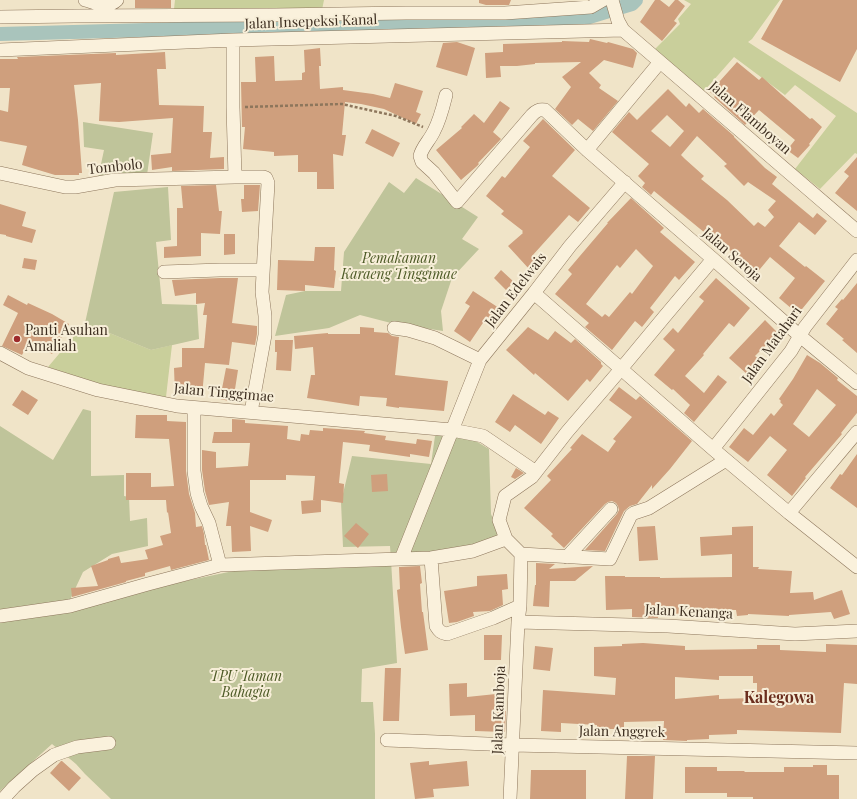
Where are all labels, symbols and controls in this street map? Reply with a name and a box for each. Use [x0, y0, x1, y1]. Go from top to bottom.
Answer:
street label: Jalan Insepeksi Kanal [244, 11, 378, 33]
street label: Jalan Flamboyan [706, 78, 794, 158]
street label: Tombolo [87, 156, 143, 178]
street label: Jalan Seroja [699, 225, 765, 285]
street label: Jalan Edelwais [482, 249, 550, 331]
park label: Pemakaman Karaeng Tinggimae [341, 251, 457, 284]
street label: Jalan Matahari [739, 303, 805, 387]
place label: Panti Asuhan Amaliah [25, 323, 108, 356]
marker: Panti Asuhan Amaliah [12, 334, 22, 344]
street label: Jalan Tinggimae [173, 380, 275, 406]
street label: Jalan Kenanga [645, 601, 733, 623]
street label: Jalan Kamboja [489, 665, 509, 755]
park label: TPU Taman Bahagia [210, 669, 282, 702]
district label: Kalegowa [744, 688, 814, 708]
street label: Jalan Anggrek [579, 723, 665, 741]

